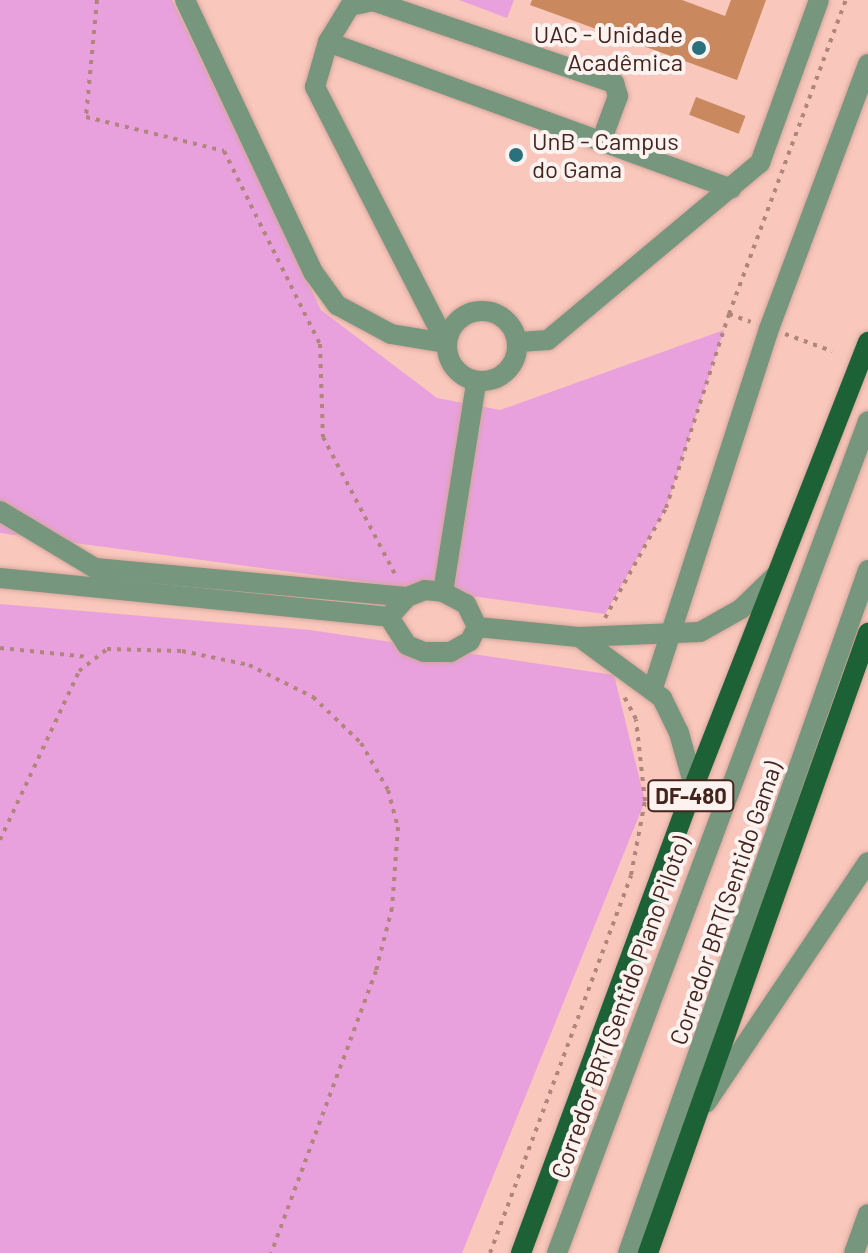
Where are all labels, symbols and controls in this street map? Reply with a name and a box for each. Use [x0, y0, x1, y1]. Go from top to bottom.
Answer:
place label: UAC - Unidade Acadêmica [534, 20, 683, 76]
marker: UAC - Unidade Acadêmica [690, 39, 708, 57]
place label: UnB - Campus do Gama [532, 127, 679, 183]
marker: UnB - Campus do Gama [507, 146, 525, 164]
street label: Corredor BRT(Sentido Gama) [663, 757, 787, 1049]
road number: DF-480 [647, 778, 735, 814]
street label: Corredor BRT(Sentido Plano Piloto) [545, 832, 695, 1182]

